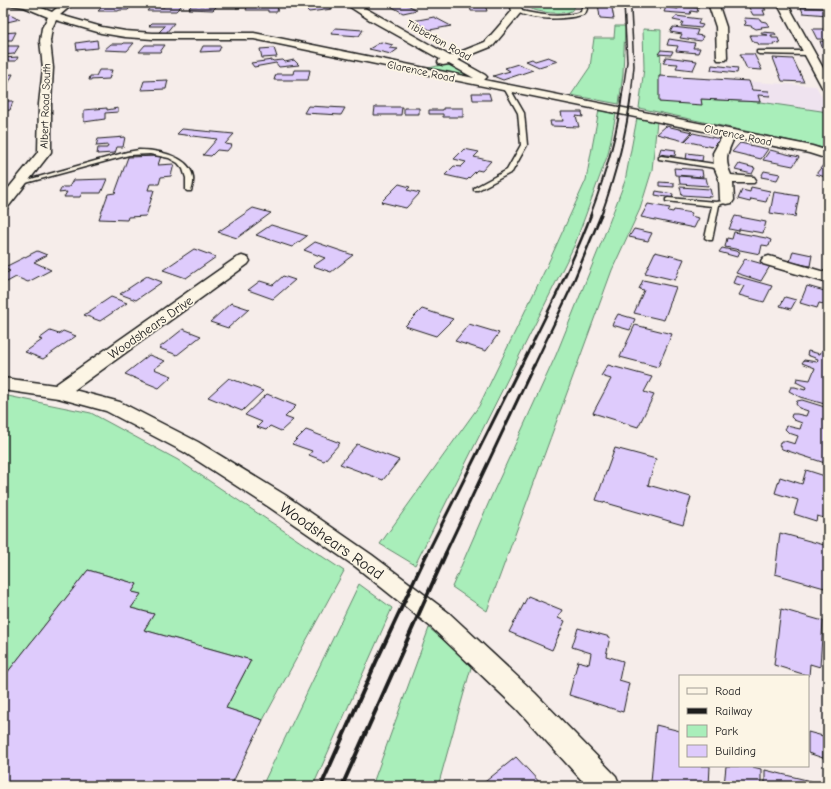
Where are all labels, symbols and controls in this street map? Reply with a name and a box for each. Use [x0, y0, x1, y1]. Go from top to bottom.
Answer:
street label: Tibberton Road [404, 17, 474, 64]
street label: Clarence Road [386, 58, 456, 85]
street label: Albert Road South [38, 63, 53, 149]
street label: Clarence Road [703, 122, 773, 149]
street label: Woodshears Drive [105, 292, 196, 362]
street label: Woodshears Road [276, 498, 387, 583]
legend [679, 675, 809, 767]
text: Road [715, 684, 741, 698]
text: Railway [715, 704, 753, 718]
text: Park [715, 724, 738, 738]
text: Building [715, 744, 756, 758]

